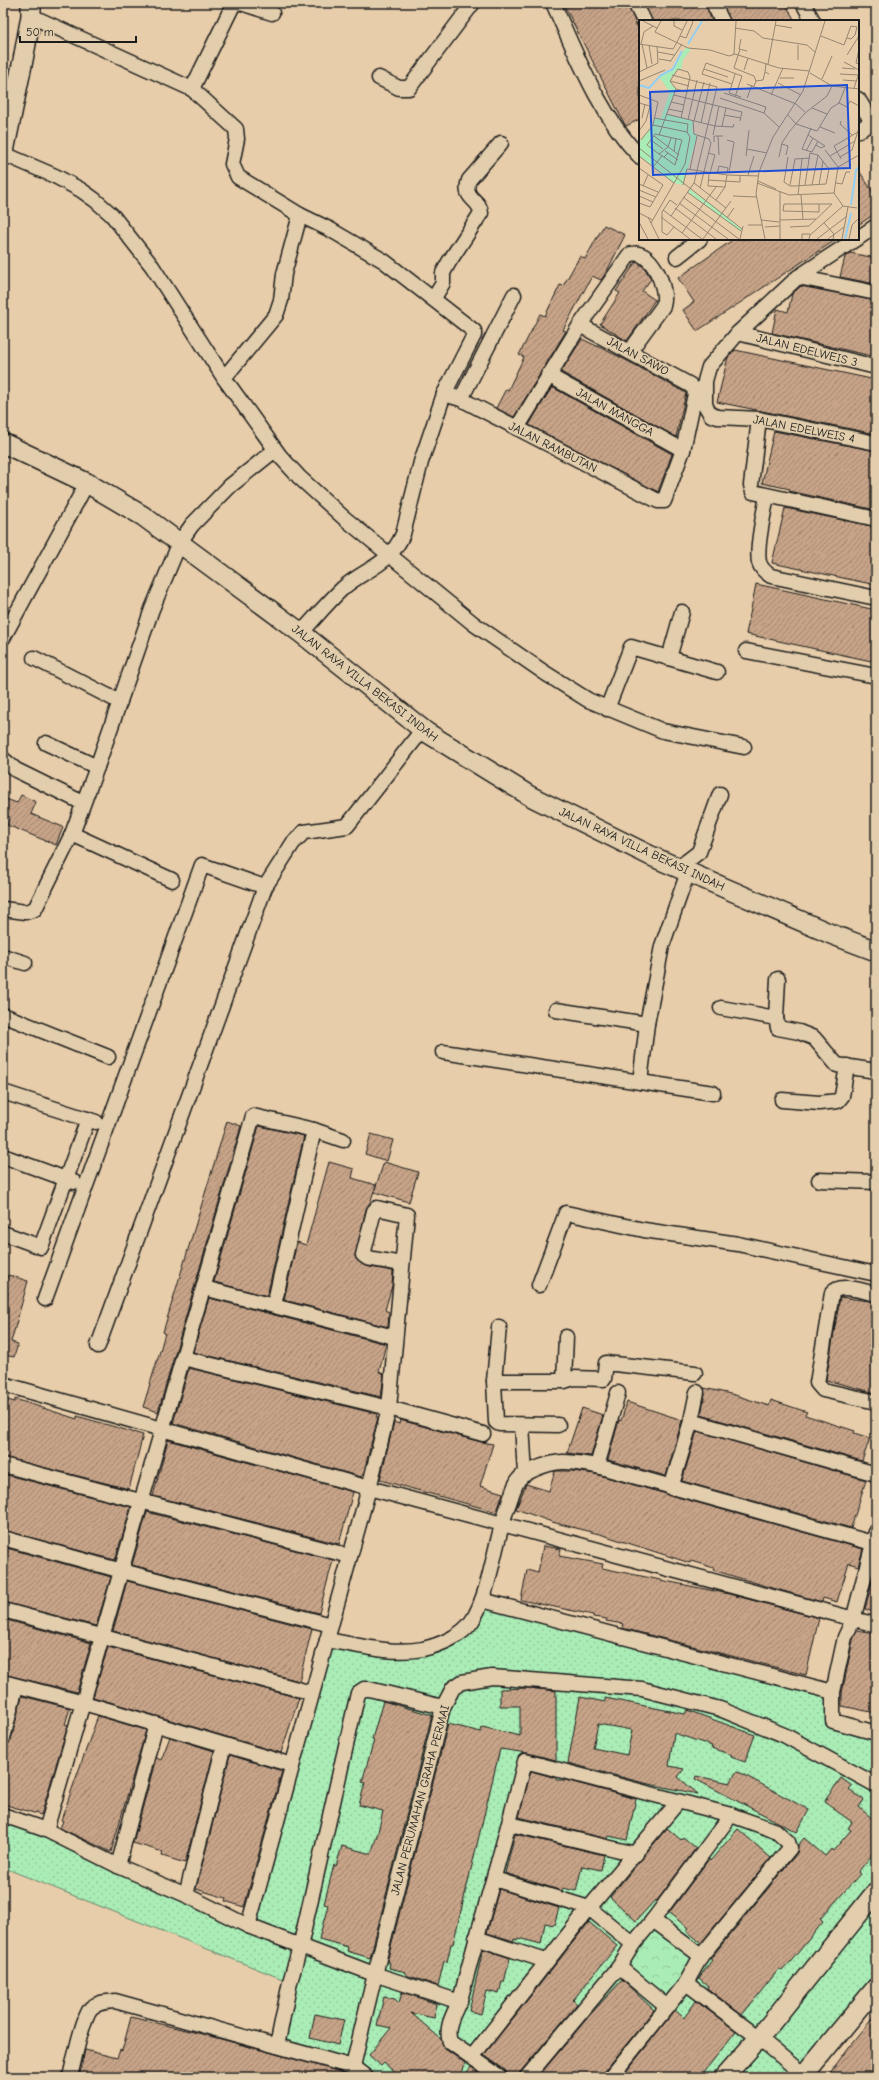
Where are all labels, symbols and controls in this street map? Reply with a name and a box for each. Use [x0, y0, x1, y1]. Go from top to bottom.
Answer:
scale bar [20, 18, 136, 44]
inset map [639, 20, 859, 240]
text: 50 m [26, 25, 54, 39]
street label: JALAN EDELWEIS 3 [755, 331, 859, 369]
street label: JALAN SAWO [605, 334, 672, 378]
street label: JALAN MANGGA [574, 385, 656, 439]
street label: JALAN EDELWEIS 4 [752, 412, 856, 446]
street label: JALAN RAMBUTAN [506, 419, 600, 475]
street label: JALAN RAYA VILLA BEKASI INDAH [289, 622, 441, 744]
street label: JALAN RAYA VILLA BEKASI INDAH [557, 804, 727, 894]
street label: JALAN PERUMAHAN GRAHA PERMAI [388, 1703, 452, 1897]

